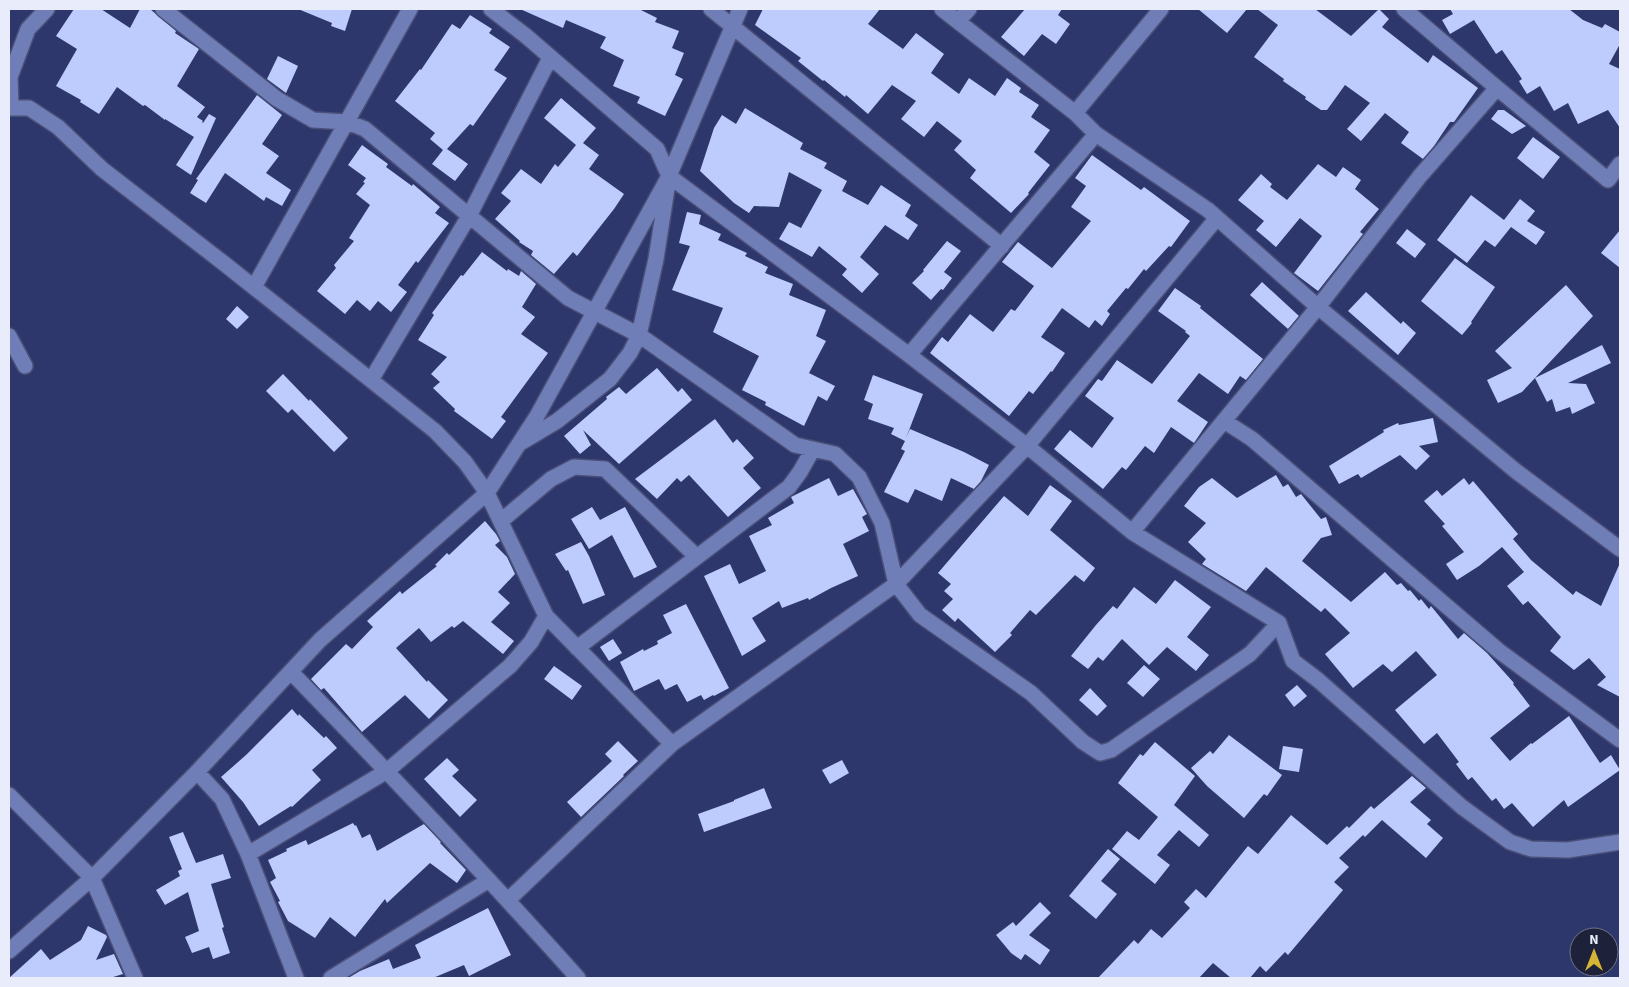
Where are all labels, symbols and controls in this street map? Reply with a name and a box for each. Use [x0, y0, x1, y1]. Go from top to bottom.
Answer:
north arrow [1569, 927, 1619, 977]
text: N [1589, 930, 1599, 950]

